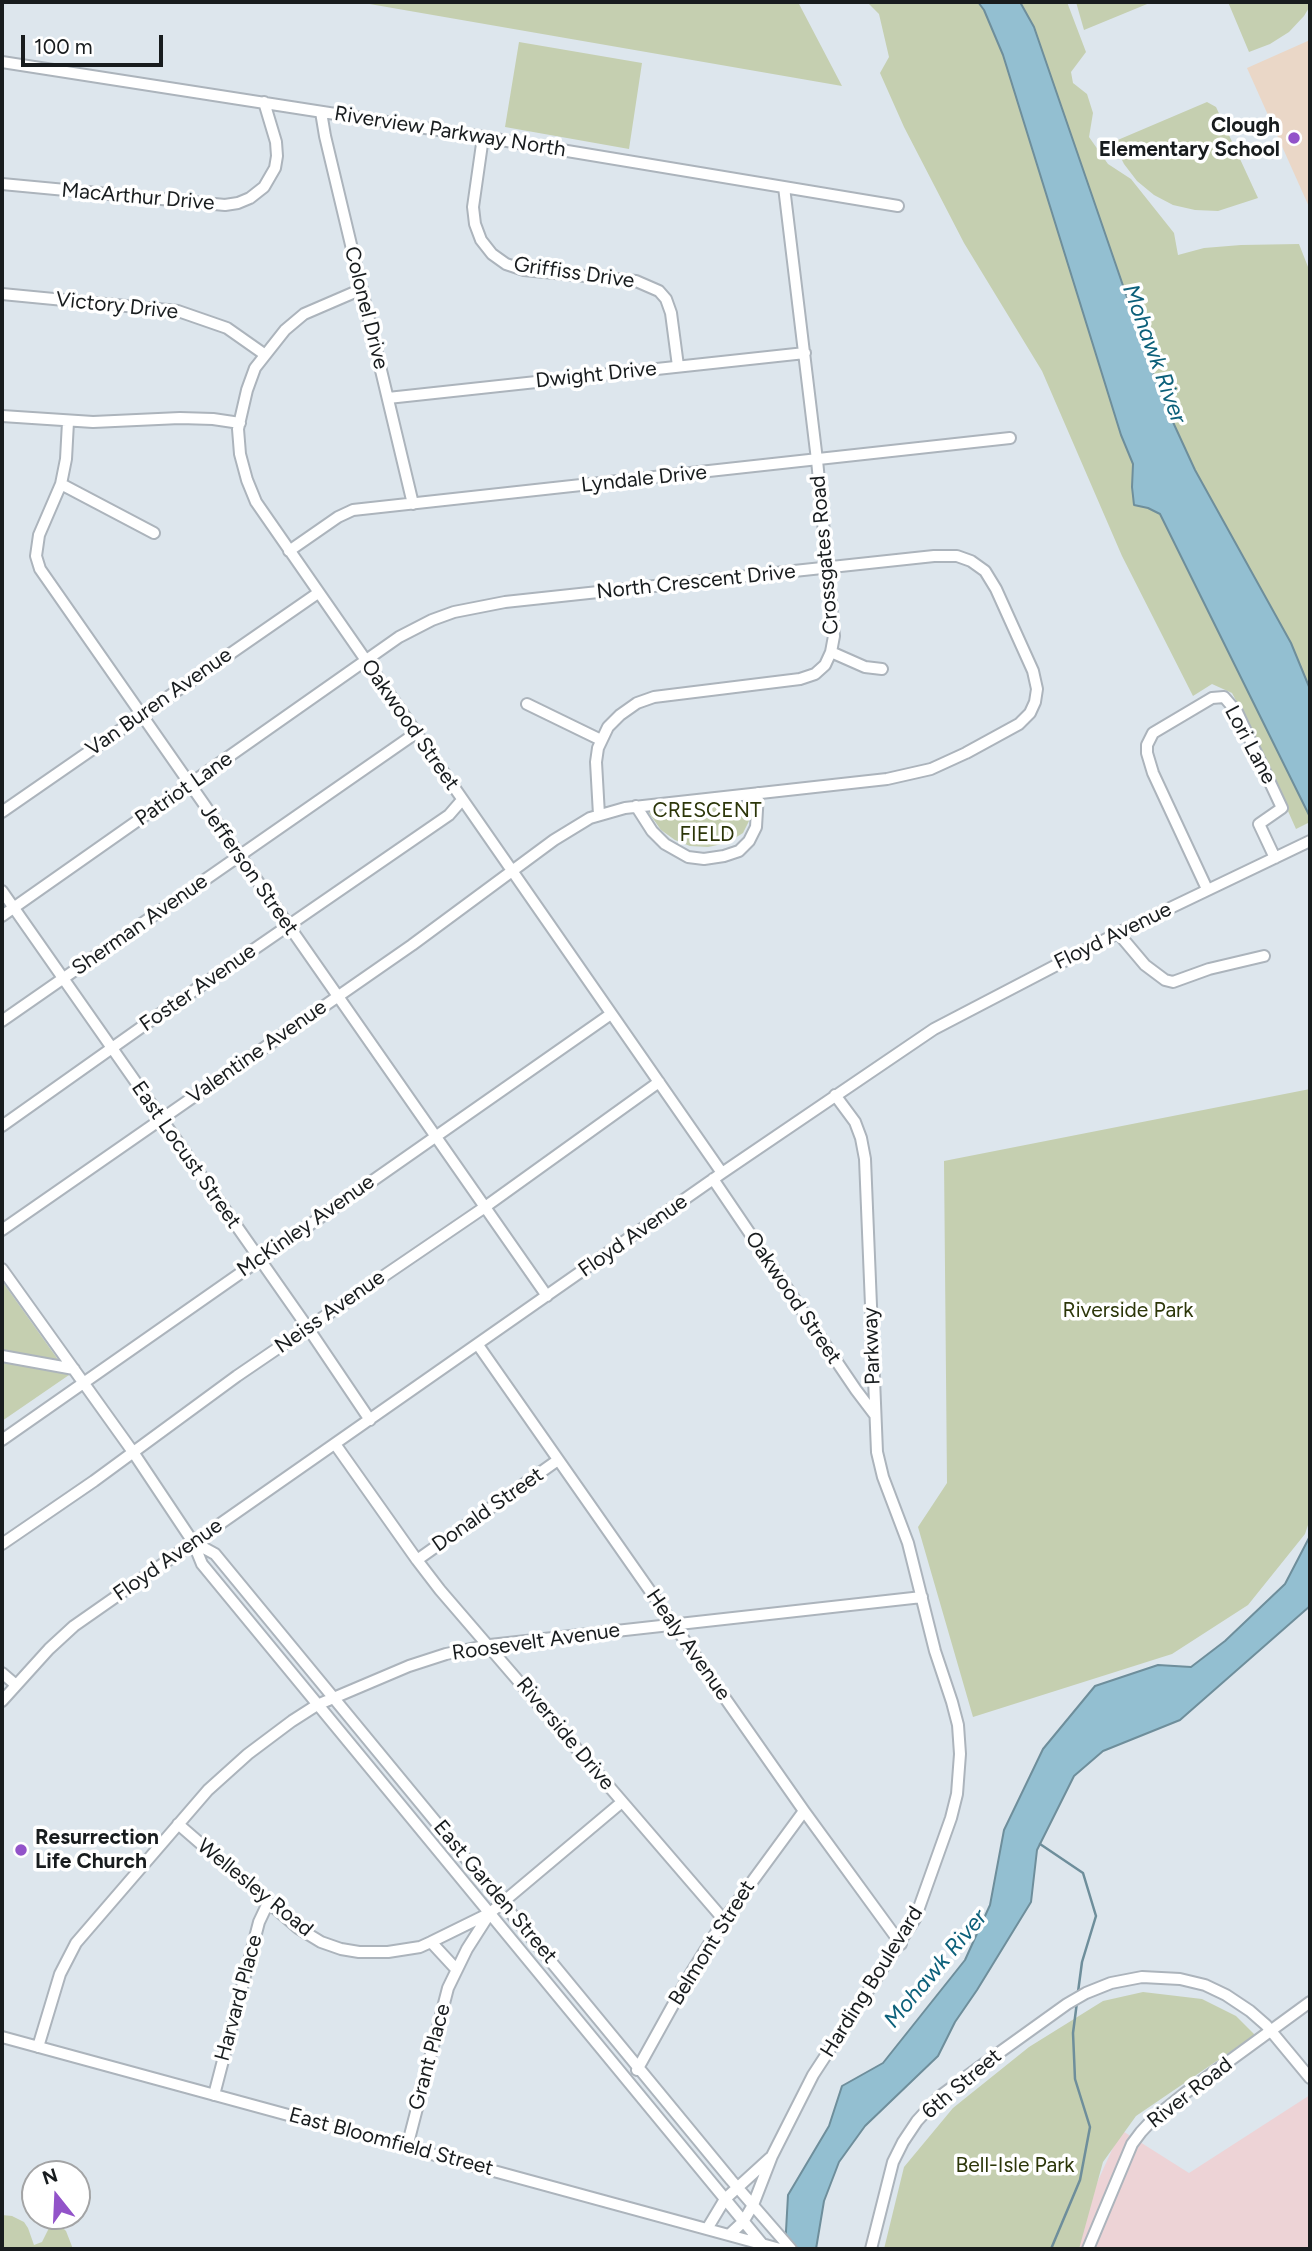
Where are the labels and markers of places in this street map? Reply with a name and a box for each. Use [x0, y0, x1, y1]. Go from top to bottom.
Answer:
place label: Clough Elementary School [1099, 113, 1280, 163]
marker: Clough Elementary School [1286, 130, 1302, 146]
place label: Resurrection Life Church [35, 1825, 159, 1875]
marker: Resurrection Life Church [13, 1842, 29, 1858]

